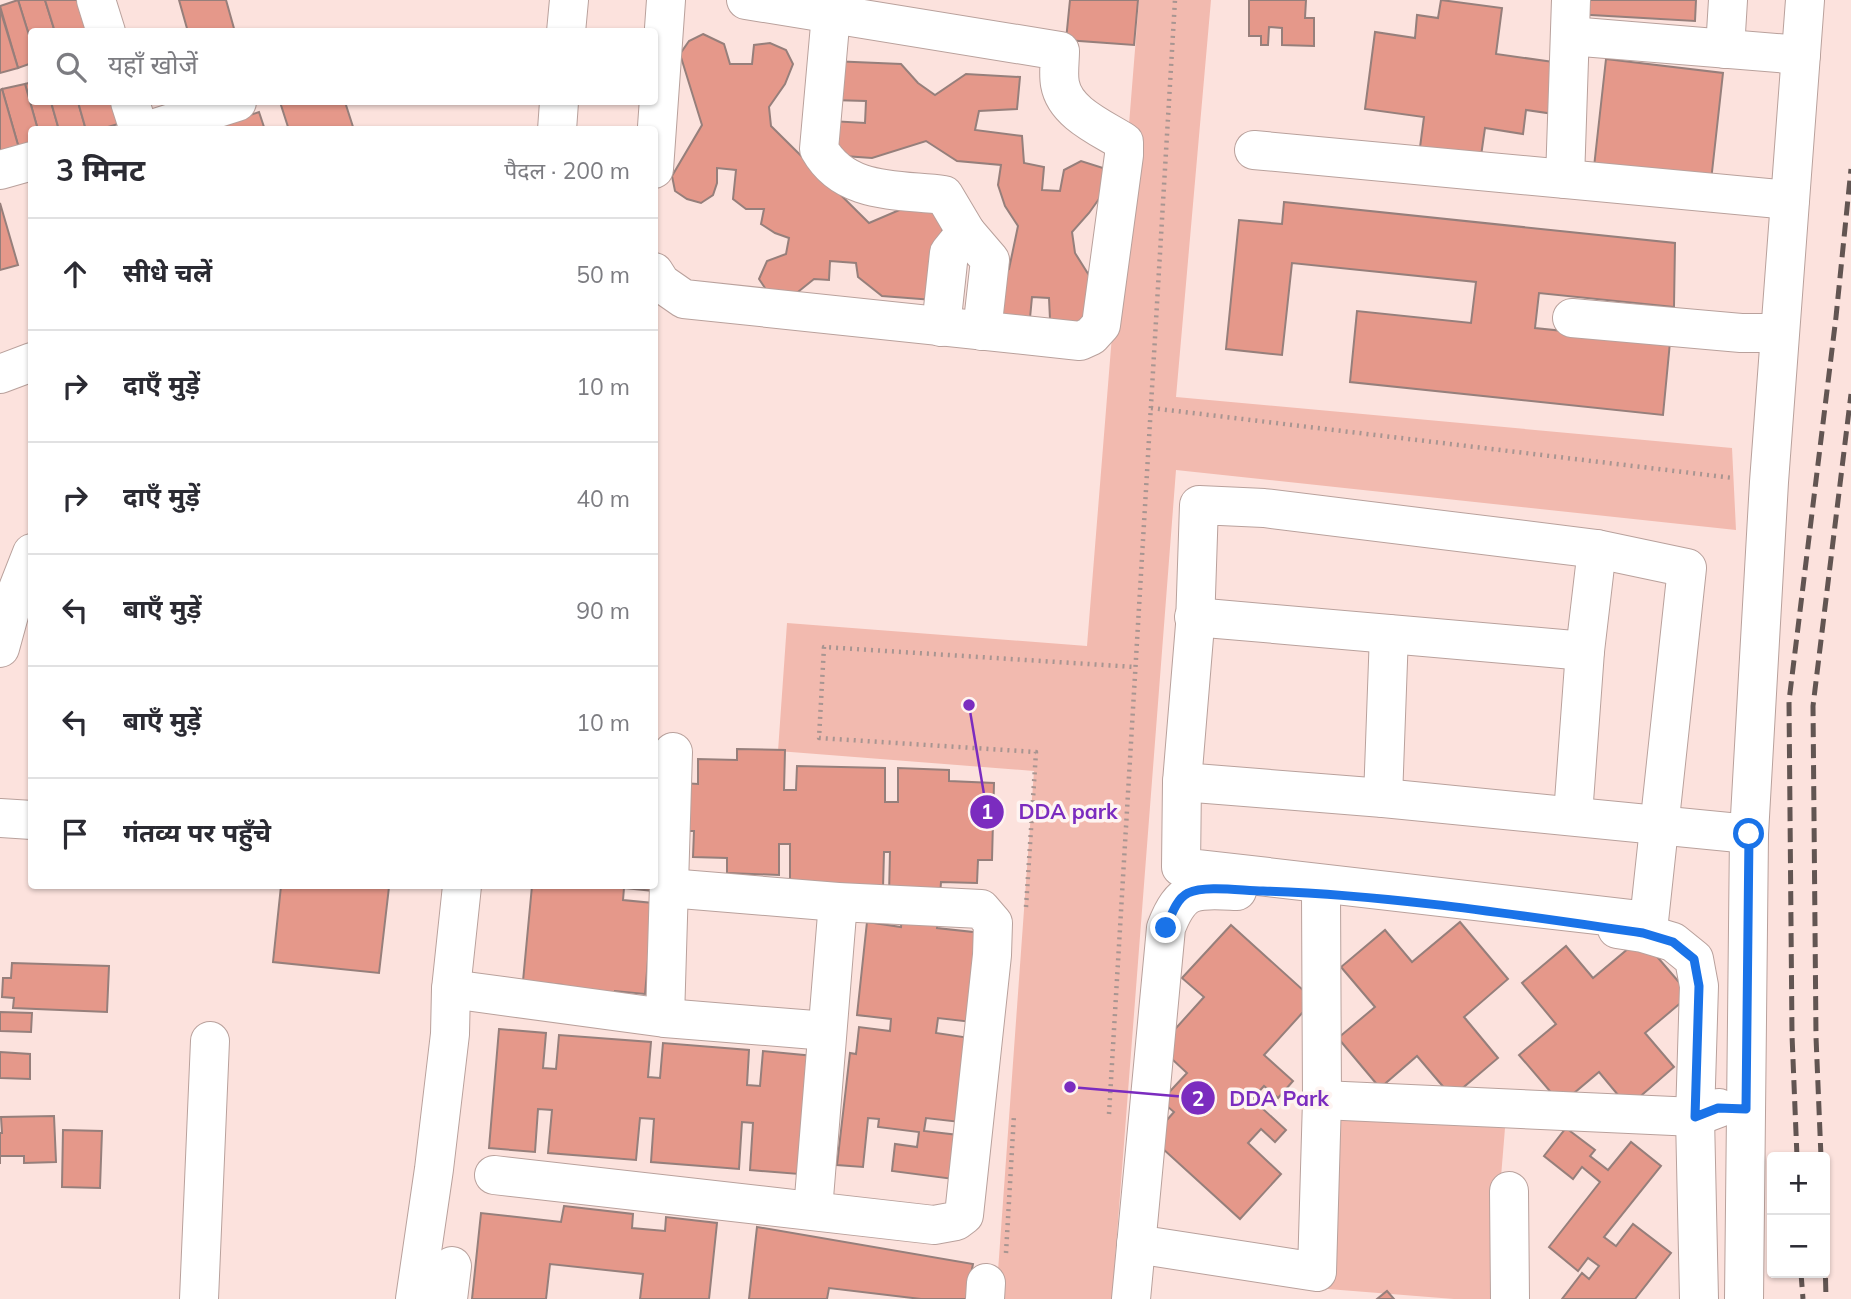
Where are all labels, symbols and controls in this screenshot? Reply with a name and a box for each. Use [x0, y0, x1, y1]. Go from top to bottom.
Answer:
search box [28, 28, 658, 105]
icon: search [52, 48, 90, 86]
text: यहाँ खोजें [108, 48, 198, 81]
text: 3 मिनट [56, 151, 145, 189]
text: पैदल · 200 m [504, 156, 630, 185]
icon: ahead [56, 255, 94, 293]
text: सीधे चलें [123, 256, 212, 289]
text: 50 m [576, 260, 630, 289]
icon: right [56, 367, 94, 405]
text: दाएँ मुड़ें [123, 368, 200, 401]
text: 10 m [576, 372, 630, 401]
icon: right [56, 479, 94, 517]
text: दाएँ मुड़ें [123, 480, 200, 513]
text: 40 m [576, 484, 630, 513]
icon: left [56, 591, 94, 629]
text: बाएँ मुड़ें [123, 592, 201, 625]
text: 90 m [576, 596, 630, 625]
icon: left [56, 703, 94, 741]
text: बाएँ मुड़ें [123, 704, 201, 737]
text: 10 m [576, 708, 630, 737]
callout: DDA park [969, 791, 1131, 833]
text: 1 [981, 798, 993, 824]
text: DDA park [1018, 798, 1118, 824]
icon: arrive [56, 815, 94, 853]
text: गंतव्य पर पहुँचे [123, 816, 271, 849]
route start [1733, 818, 1764, 849]
route end [1150, 912, 1181, 943]
callout: DDA Park [1180, 1077, 1343, 1119]
text: 2 [1192, 1085, 1204, 1111]
text: DDA Park [1229, 1085, 1329, 1111]
map controls [1767, 1152, 1830, 1278]
button: + [1767, 1152, 1830, 1215]
button: − [1767, 1215, 1830, 1278]

